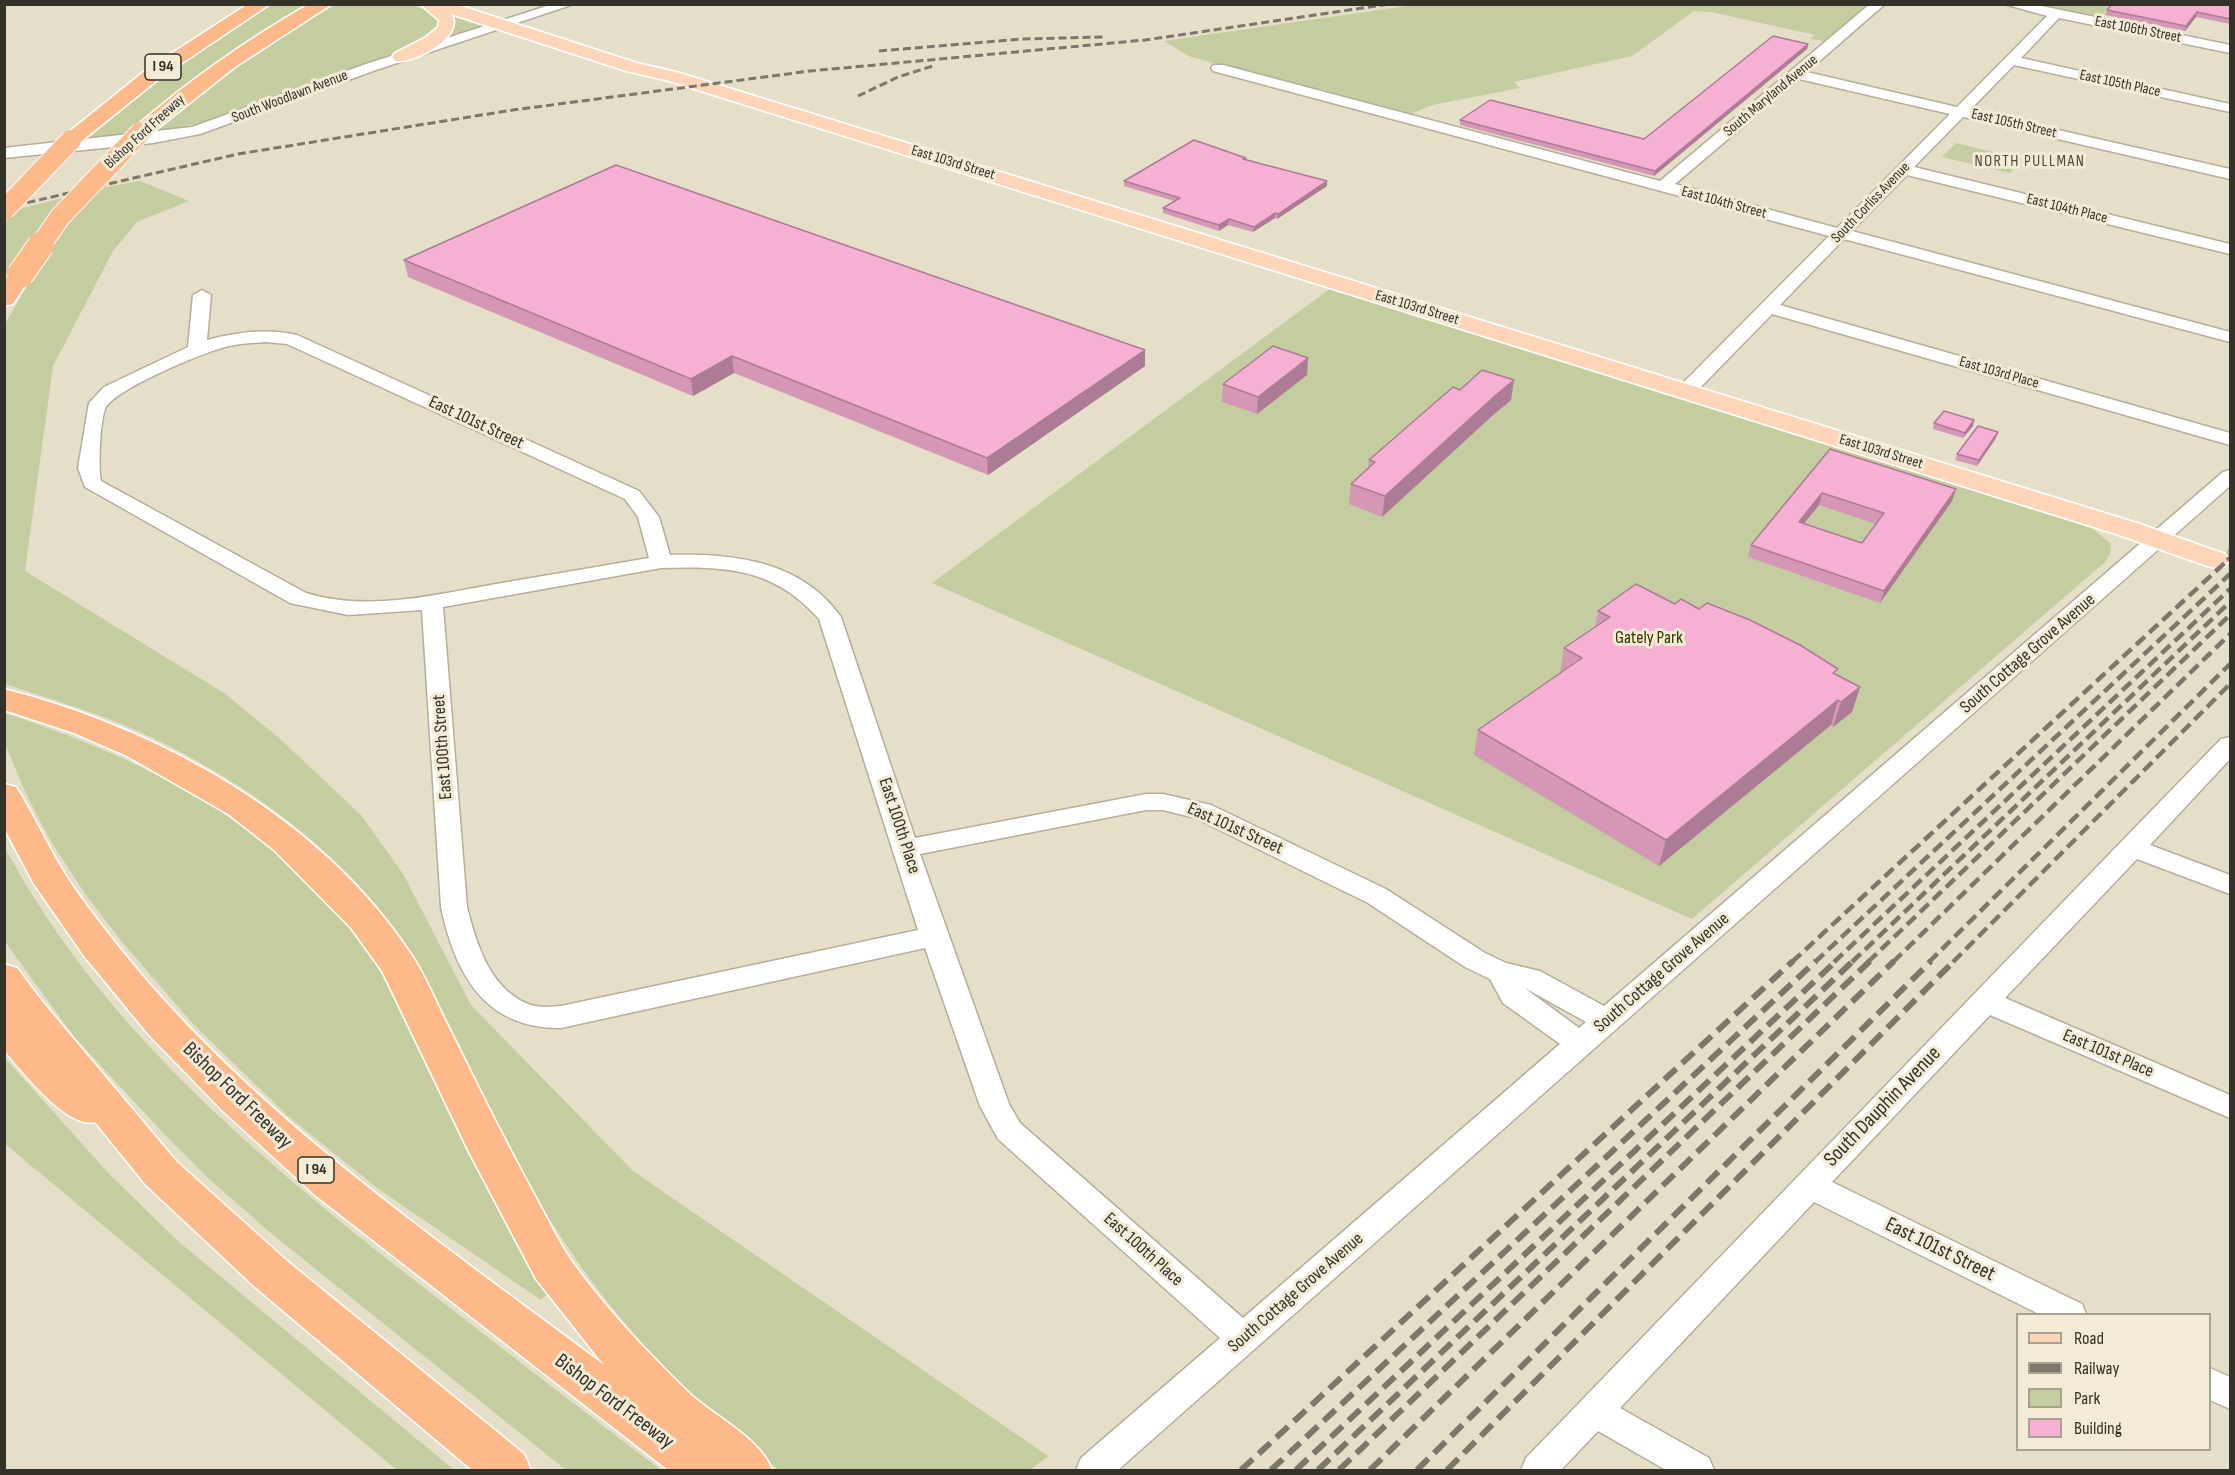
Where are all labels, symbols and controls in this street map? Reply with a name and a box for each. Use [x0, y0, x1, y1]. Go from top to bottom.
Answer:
street label: East 106th Street [2093, 13, 2183, 47]
street label: South Maryland Avenue [1720, 51, 1822, 141]
road number: I 94 [145, 54, 181, 80]
street label: South Woodlawn Avenue [229, 67, 351, 127]
street label: East 105th Place [2078, 67, 2162, 101]
street label: Bishop Ford Freeway [101, 91, 189, 173]
street label: East 105th Street [1970, 105, 2058, 143]
street label: East 103rd Street [909, 142, 997, 184]
district label: NORTH PULLMAN [1975, 152, 2085, 172]
street label: South Corliss Avenue [1828, 159, 1914, 247]
street label: East 104th Street [1680, 183, 1768, 223]
street label: East 104th Place [2025, 190, 2109, 228]
street label: East 103rd Street [1373, 287, 1461, 329]
street label: East 103rd Place [1957, 353, 2041, 393]
street label: East 101st Street [425, 392, 527, 454]
street label: East 103rd Street [1837, 431, 1925, 473]
street label: South Cottage Grove Avenue [1956, 589, 2100, 719]
park label: Gately Park [1615, 627, 1683, 649]
street label: East 100th Street [429, 694, 457, 800]
street label: East 100th Place [873, 775, 925, 877]
street label: East 101st Street [1184, 798, 1286, 860]
street label: South Cottage Grove Avenue [1590, 908, 1734, 1038]
street label: East 101st Place [2059, 1025, 2157, 1083]
street label: Bishop Ford Freeway [177, 1037, 297, 1155]
street label: South Dauphin Avenue [1819, 1042, 1947, 1172]
road number: I 94 [298, 1157, 334, 1183]
street label: East 100th Place [1099, 1209, 1187, 1291]
street label: East 101st Street [1881, 1213, 1999, 1287]
street label: South Cottage Grove Avenue [1224, 1228, 1368, 1358]
legend [2016, 1313, 2211, 1451]
text: Road [2074, 1328, 2104, 1349]
street label: Bishop Ford Freeway [549, 1349, 679, 1455]
text: Railway [2074, 1358, 2119, 1379]
text: Park [2074, 1388, 2100, 1409]
text: Building [2074, 1418, 2122, 1439]

